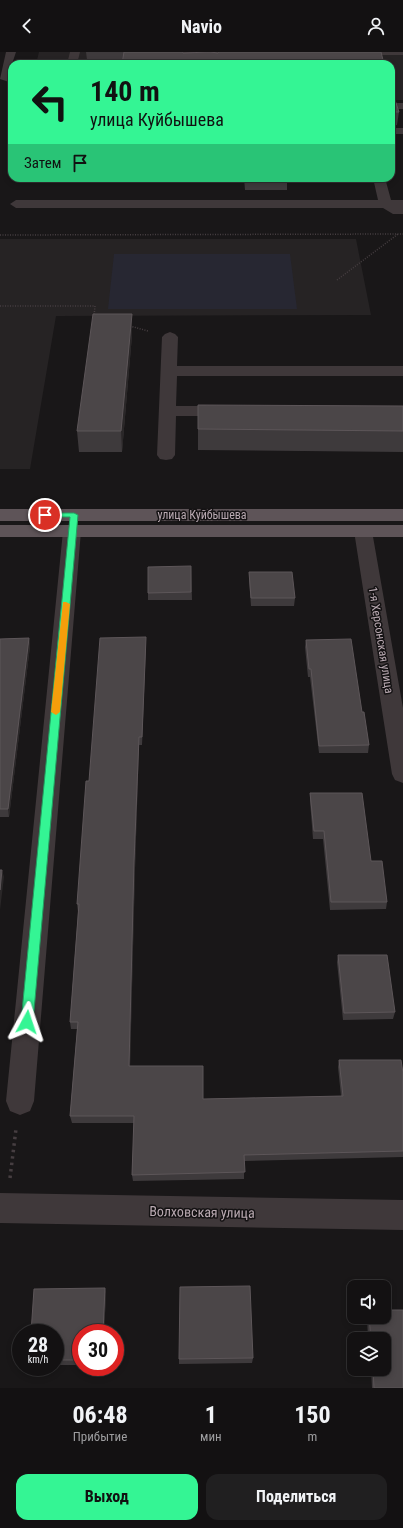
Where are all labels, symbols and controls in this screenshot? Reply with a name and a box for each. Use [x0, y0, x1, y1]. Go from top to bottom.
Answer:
icon: back [16, 15, 38, 37]
icon: person [365, 15, 387, 37]
text: Navio [181, 16, 222, 37]
text: 140 m [90, 75, 160, 108]
icon: left [24, 76, 76, 128]
text: улица Куйбышева [90, 109, 224, 130]
icon: arrive [69, 152, 91, 174]
text: Затем [24, 154, 61, 172]
pin [28, 498, 62, 532]
icon: arrive [34, 504, 56, 526]
street label: улица Куйбышева [157, 508, 247, 522]
street label: 1-я Херсонская улица [366, 586, 396, 695]
position arrow [6, 1001, 48, 1043]
street label: Волховская улица [149, 1203, 255, 1221]
map controls [347, 1280, 391, 1376]
button: sound [347, 1280, 391, 1324]
speed limit sign: 30 [72, 1324, 124, 1376]
button: layers [347, 1332, 391, 1376]
text: 28 [28, 1333, 48, 1357]
text: km/h [28, 1354, 48, 1365]
text: 06:48 [72, 1401, 128, 1429]
text: 1 [205, 1401, 217, 1429]
text: 150 [294, 1401, 331, 1429]
text: Прибытие [73, 1429, 127, 1444]
text: мин [200, 1429, 222, 1444]
text: m [307, 1429, 317, 1444]
button: Выход [16, 1474, 198, 1520]
button: Поделиться [206, 1474, 387, 1520]

